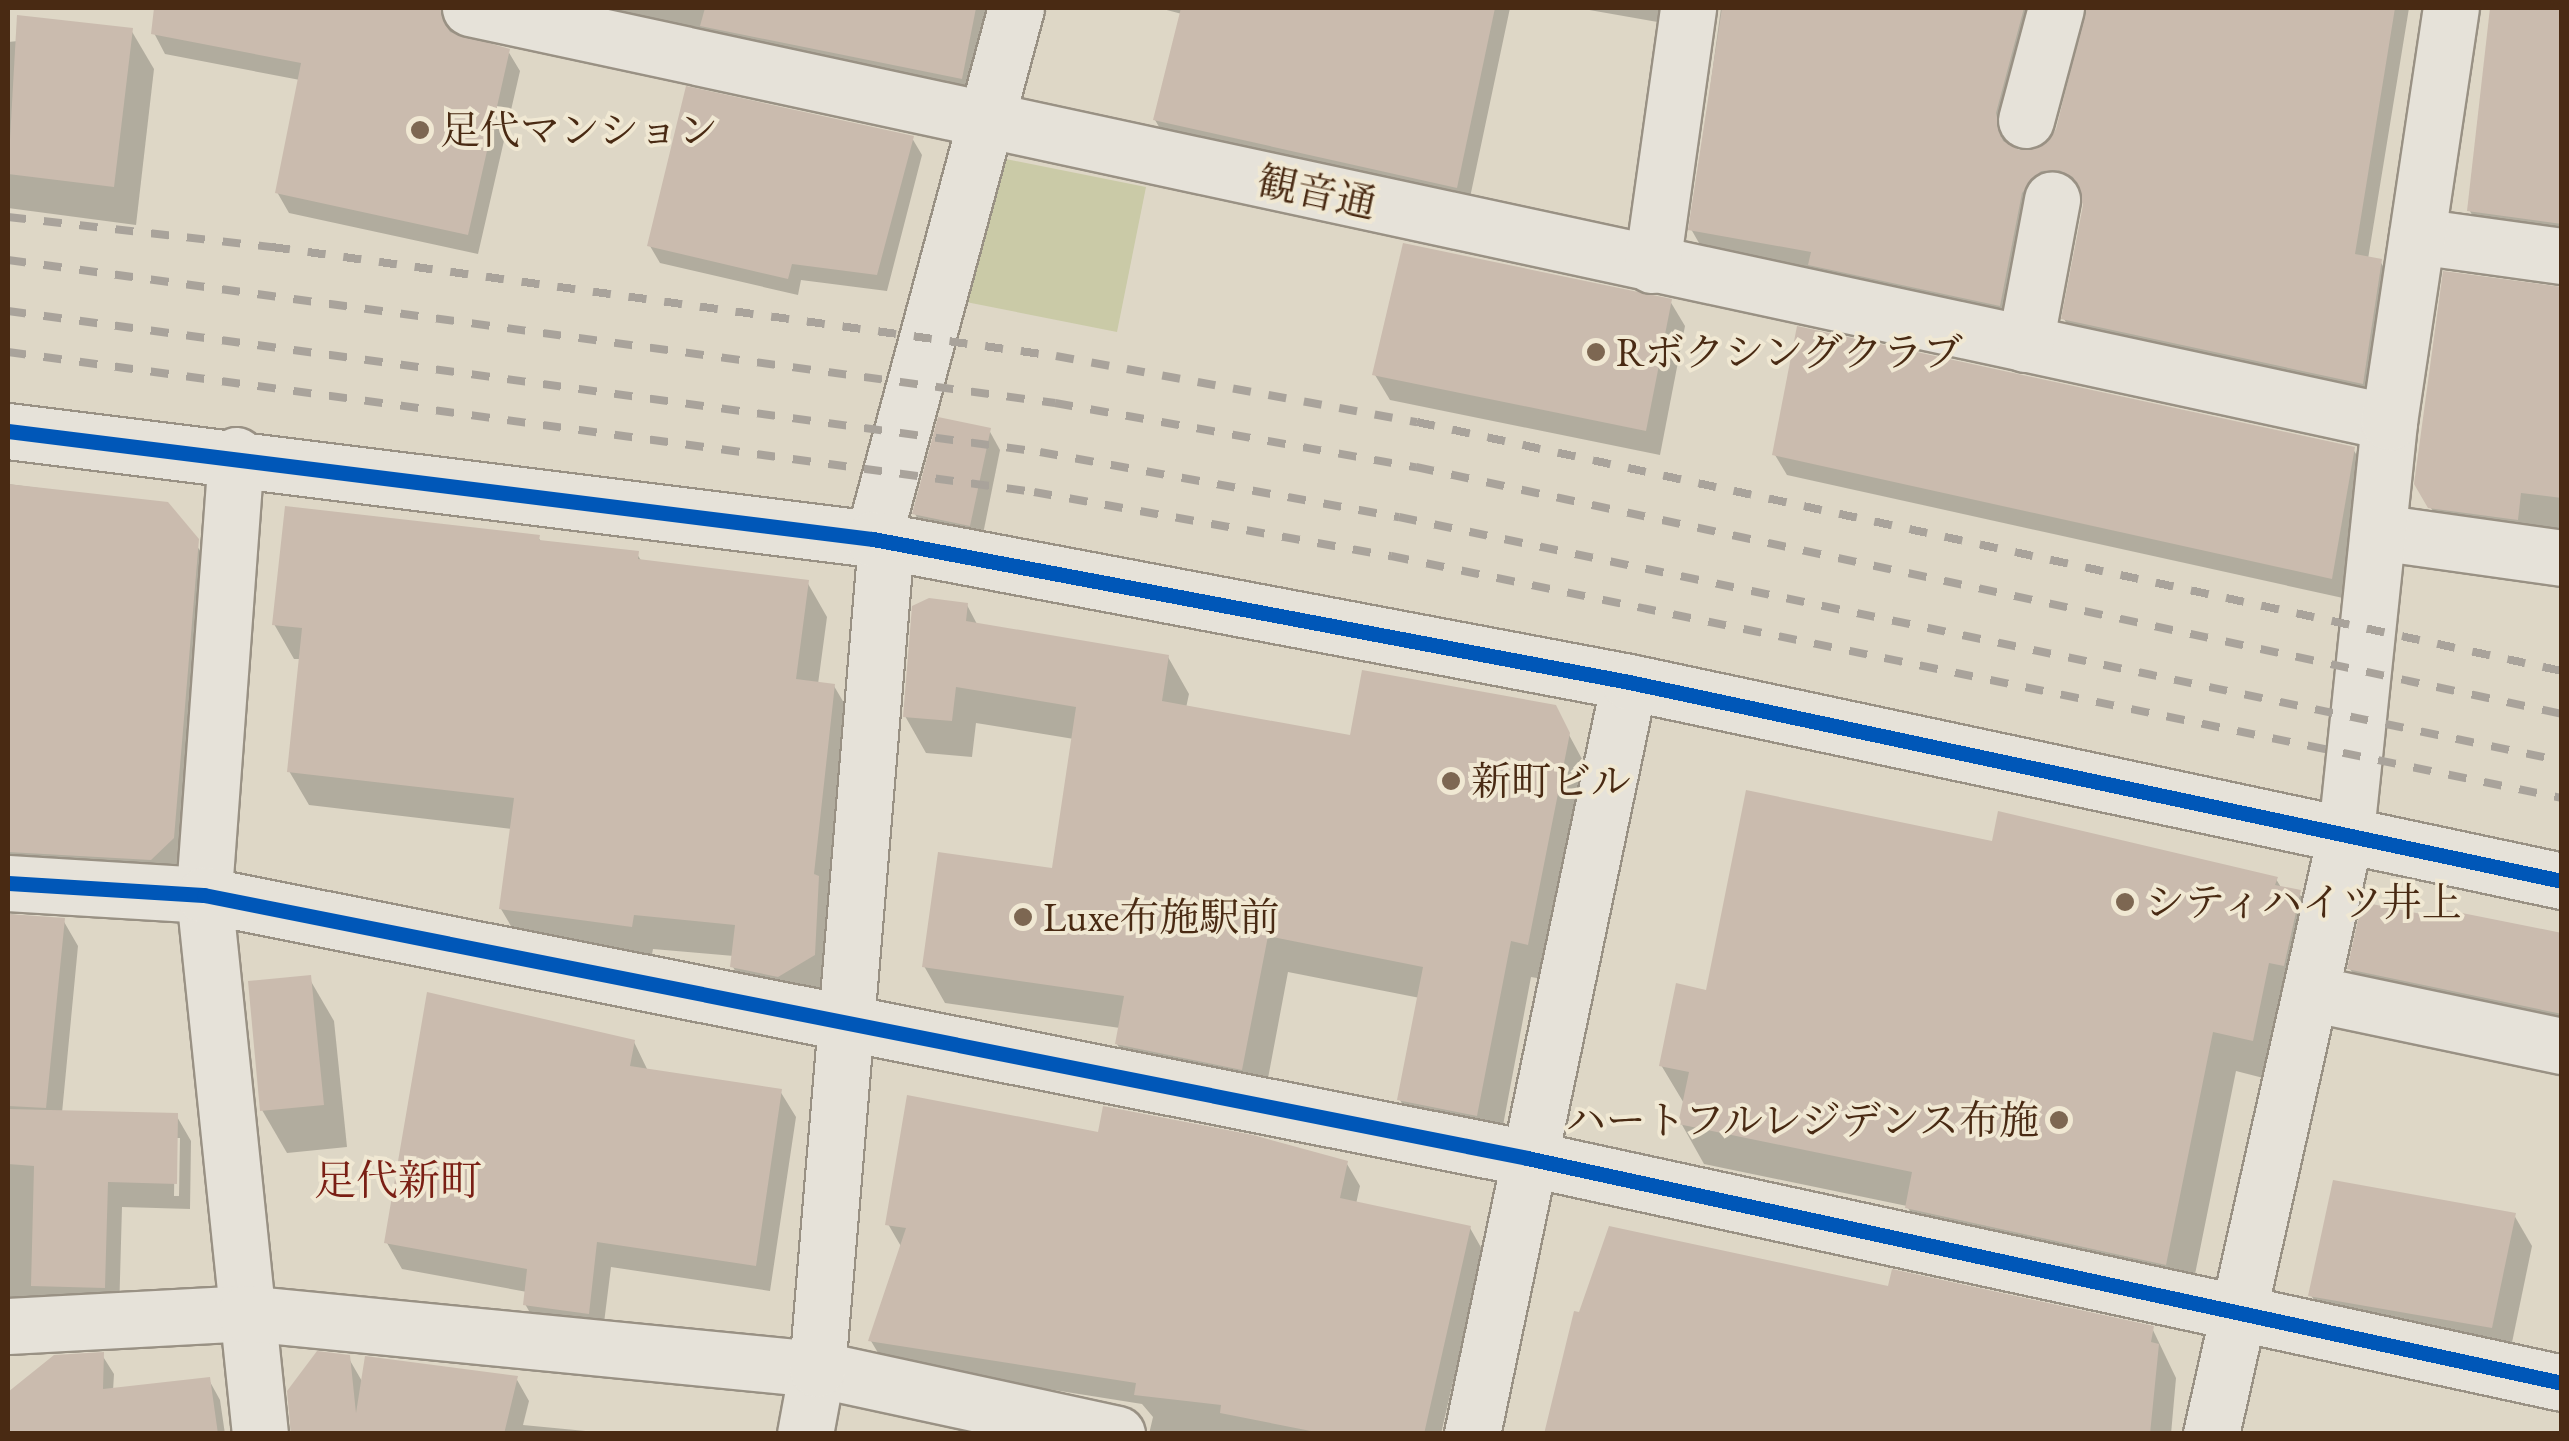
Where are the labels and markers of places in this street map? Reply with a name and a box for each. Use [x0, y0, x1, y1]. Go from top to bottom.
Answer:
place label: 足代マンション [440, 106, 720, 154]
marker: 足代マンション [409, 119, 431, 141]
place label: Rボクシングクラブ [1616, 328, 1965, 376]
marker: Rボクシングクラブ [1585, 341, 1607, 363]
place label: 新町ビル [1471, 757, 1631, 805]
marker: 新町ビル [1440, 770, 1462, 792]
place label: シティハイツ井上 [2145, 878, 2465, 926]
marker: シティハイツ井上 [2114, 891, 2136, 913]
place label: Luxe布施駅前 [1043, 893, 1279, 941]
marker: Luxe布施駅前 [1012, 906, 1034, 928]
place label: ハートフルレジデンス布施 [1559, 1096, 2039, 1144]
marker: ハートフルレジデンス布施 [2048, 1109, 2070, 1131]

